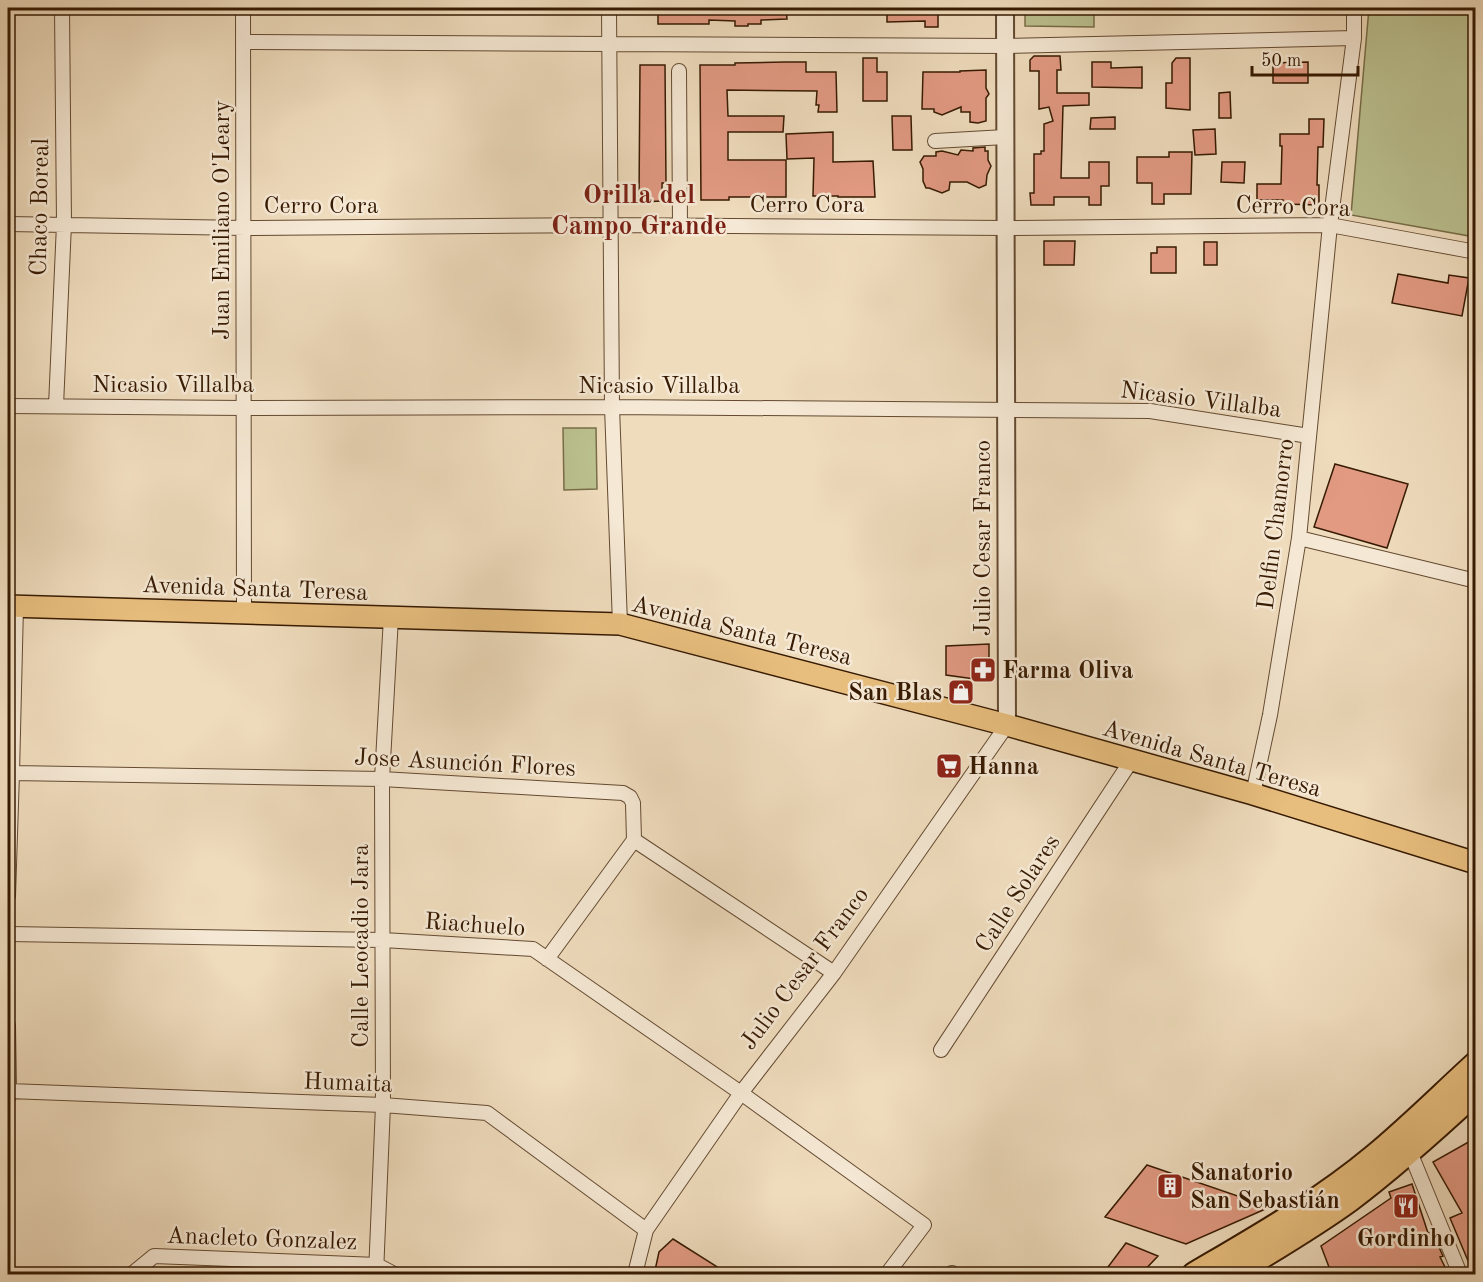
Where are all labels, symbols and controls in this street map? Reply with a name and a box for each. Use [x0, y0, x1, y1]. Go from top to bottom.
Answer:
scale bar [1252, 39, 1358, 77]
text: 50 m [1261, 52, 1301, 70]
street label: Juan Emiliano O'Leary [211, 100, 235, 340]
street label: Chaco Boreal [28, 138, 54, 276]
district label: Orilla del Campo Grande [551, 182, 727, 240]
street label: Cerro Cora [749, 194, 865, 218]
street label: Cerro Cora [1235, 194, 1351, 222]
street label: Cerro Cora [263, 195, 379, 219]
street label: Nicasio Villalba [92, 374, 254, 398]
street label: Nicasio Villalba [578, 375, 740, 399]
street label: Nicasio Villalba [1119, 379, 1283, 423]
street label: Delfin Chamorro [1255, 437, 1299, 611]
street label: Julio Cesar Franco [972, 440, 996, 636]
street label: Avenida Santa Teresa [141, 574, 369, 606]
street label: Avenida Santa Teresa [629, 593, 854, 671]
pharmacy icon: Farma Oliva [968, 655, 998, 685]
place label: Farma Oliva [1002, 660, 1134, 684]
shop icon: San Blas [946, 677, 976, 707]
place label: San Blas [848, 682, 942, 706]
street label: Avenida Santa Teresa [1099, 717, 1324, 803]
street label: Jose Asunción Flores [353, 746, 576, 782]
supermarket icon: Hanna [934, 751, 964, 781]
place label: Hanna [968, 756, 1039, 780]
street label: Calle Solares [972, 831, 1066, 957]
street label: Calle Leocadio Jara [350, 844, 374, 1048]
street label: Julio Cesar Franco [737, 883, 874, 1055]
street label: Riachuelo [424, 910, 526, 941]
street label: Humaita [303, 1070, 393, 1098]
place label: Sanatorio San Sebastián [1190, 1162, 1340, 1214]
building icon: Sanatorio San Sebastián [1155, 1171, 1185, 1201]
restaurant icon: Gordinho [1391, 1191, 1421, 1221]
street label: Anacleto Gonzalez [166, 1225, 358, 1255]
place label: Gordinho [1357, 1228, 1455, 1252]

